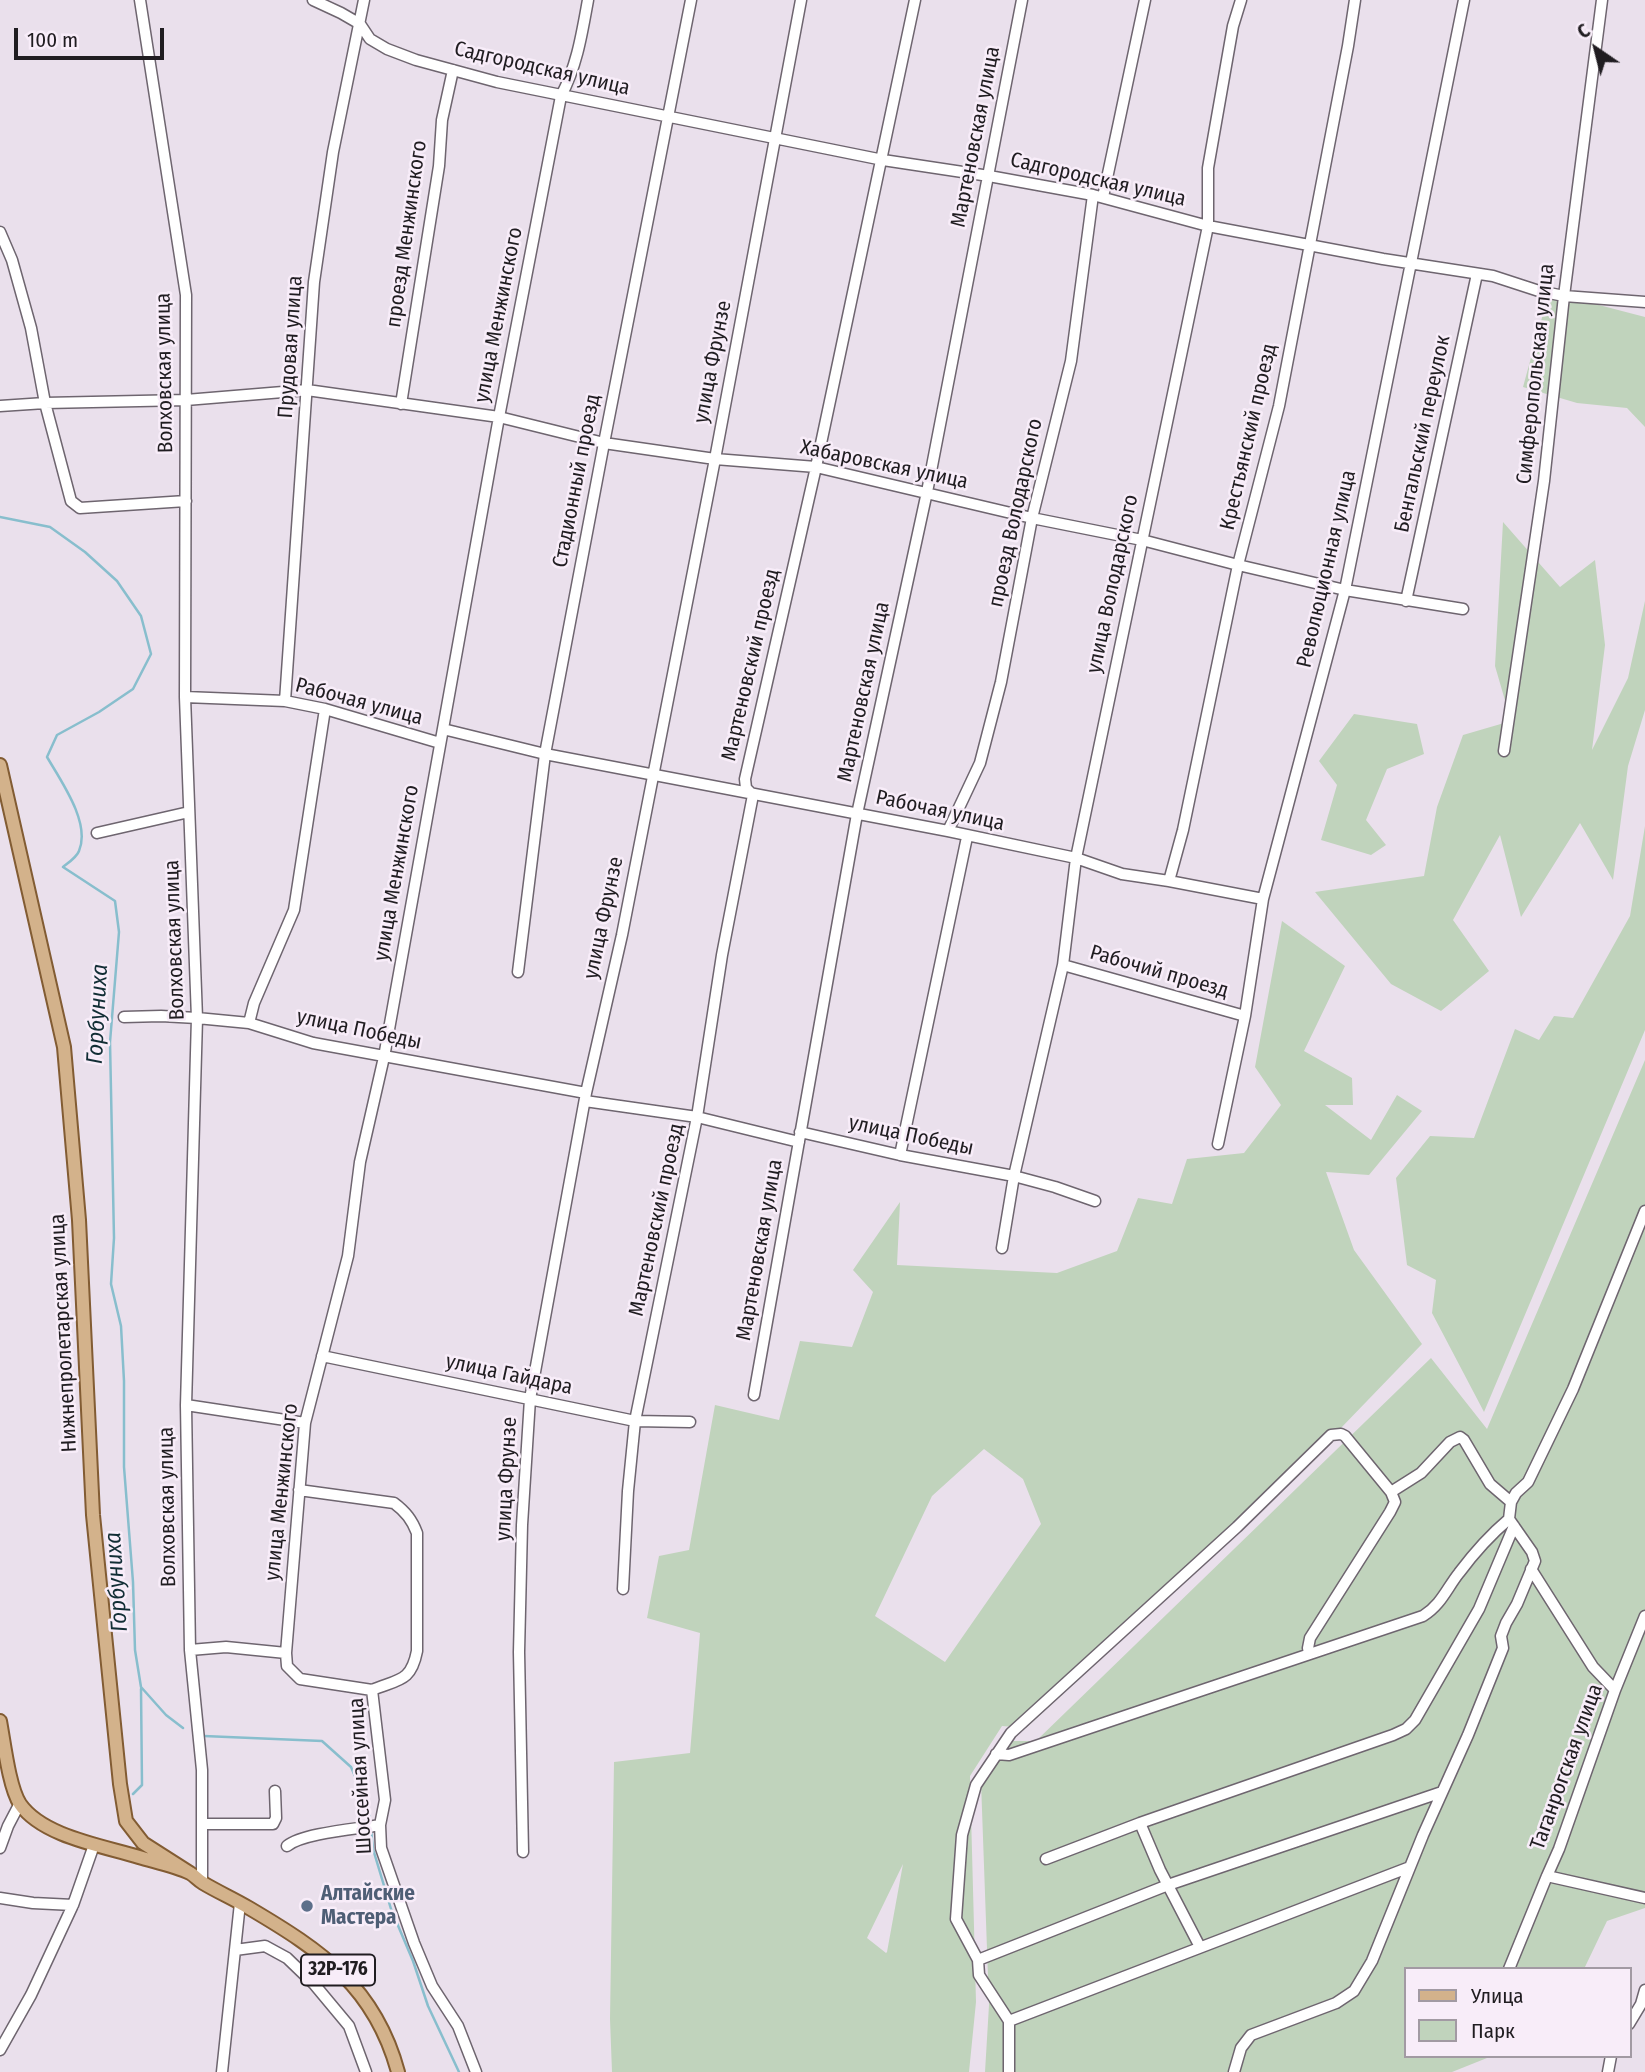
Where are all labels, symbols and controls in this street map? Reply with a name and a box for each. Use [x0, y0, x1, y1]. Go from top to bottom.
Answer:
scale bar [18, 14, 168, 58]
north arrow [1561, 14, 1631, 84]
text: С [1573, 19, 1594, 44]
text: 100 m [27, 27, 78, 53]
street label: Садгородская улица [452, 37, 632, 101]
street label: Мартеновская улица [946, 44, 1006, 230]
street label: проезд Менжинского [381, 139, 433, 329]
street label: Садгородская улица [1008, 148, 1188, 212]
street label: улица Менжинского [470, 225, 528, 405]
street label: Симферопольская улица [1512, 262, 1560, 486]
street label: Прудовая улица [273, 275, 309, 419]
street label: Волховская улица [151, 293, 179, 453]
street label: улица Фрунзе [689, 299, 737, 425]
street label: Бенгальский переулок [1390, 333, 1456, 535]
street label: Крестьянский проезд [1215, 341, 1283, 533]
street label: Стадионный проезд [548, 392, 606, 570]
street label: проезд Володарского [984, 416, 1048, 610]
street label: Хабаровская улица [798, 435, 970, 495]
street label: Революционная улица [1292, 468, 1362, 670]
street label: улица Володарского [1082, 492, 1144, 676]
street label: Мартеновский проезд [717, 567, 785, 763]
street label: Мартеновская улица [833, 600, 895, 784]
street label: Рабочая улица [293, 673, 425, 731]
street label: улица Менжинского [369, 783, 425, 963]
street label: Рабочая улица [873, 785, 1007, 837]
street label: улица Фрунзе [579, 855, 629, 981]
street label: Волховская улица [160, 859, 190, 1021]
street label: Рабочий проезд [1087, 940, 1231, 1004]
water label: Горбуниха [82, 963, 114, 1065]
street label: улица Победы [294, 1004, 424, 1056]
street label: улица Победы [846, 1110, 976, 1162]
street label: Мартеновский проезд [624, 1121, 690, 1319]
street label: Мартеновская улица [732, 1157, 788, 1343]
street label: Нижнепролетарская улица [45, 1213, 83, 1453]
street label: улица Гайдара [443, 1349, 575, 1401]
street label: улица Менжинского [260, 1402, 304, 1582]
street label: улица Фрунзе [491, 1416, 523, 1542]
street label: Волховская улица [154, 1427, 182, 1587]
water label: Горбуниха [100, 1531, 134, 1633]
street label: Таганрогская улица [1525, 1681, 1609, 1853]
street label: Шоссейная улица [344, 1697, 378, 1855]
place label: Алтайские Мастера [321, 1881, 415, 1931]
marker: Алтайские Мастера [299, 1898, 315, 1914]
road number: 32Р-176 [301, 1954, 375, 1986]
legend [1404, 1967, 1631, 2058]
text: Улица [1471, 1983, 1524, 2009]
text: Парк [1471, 2018, 1515, 2044]

